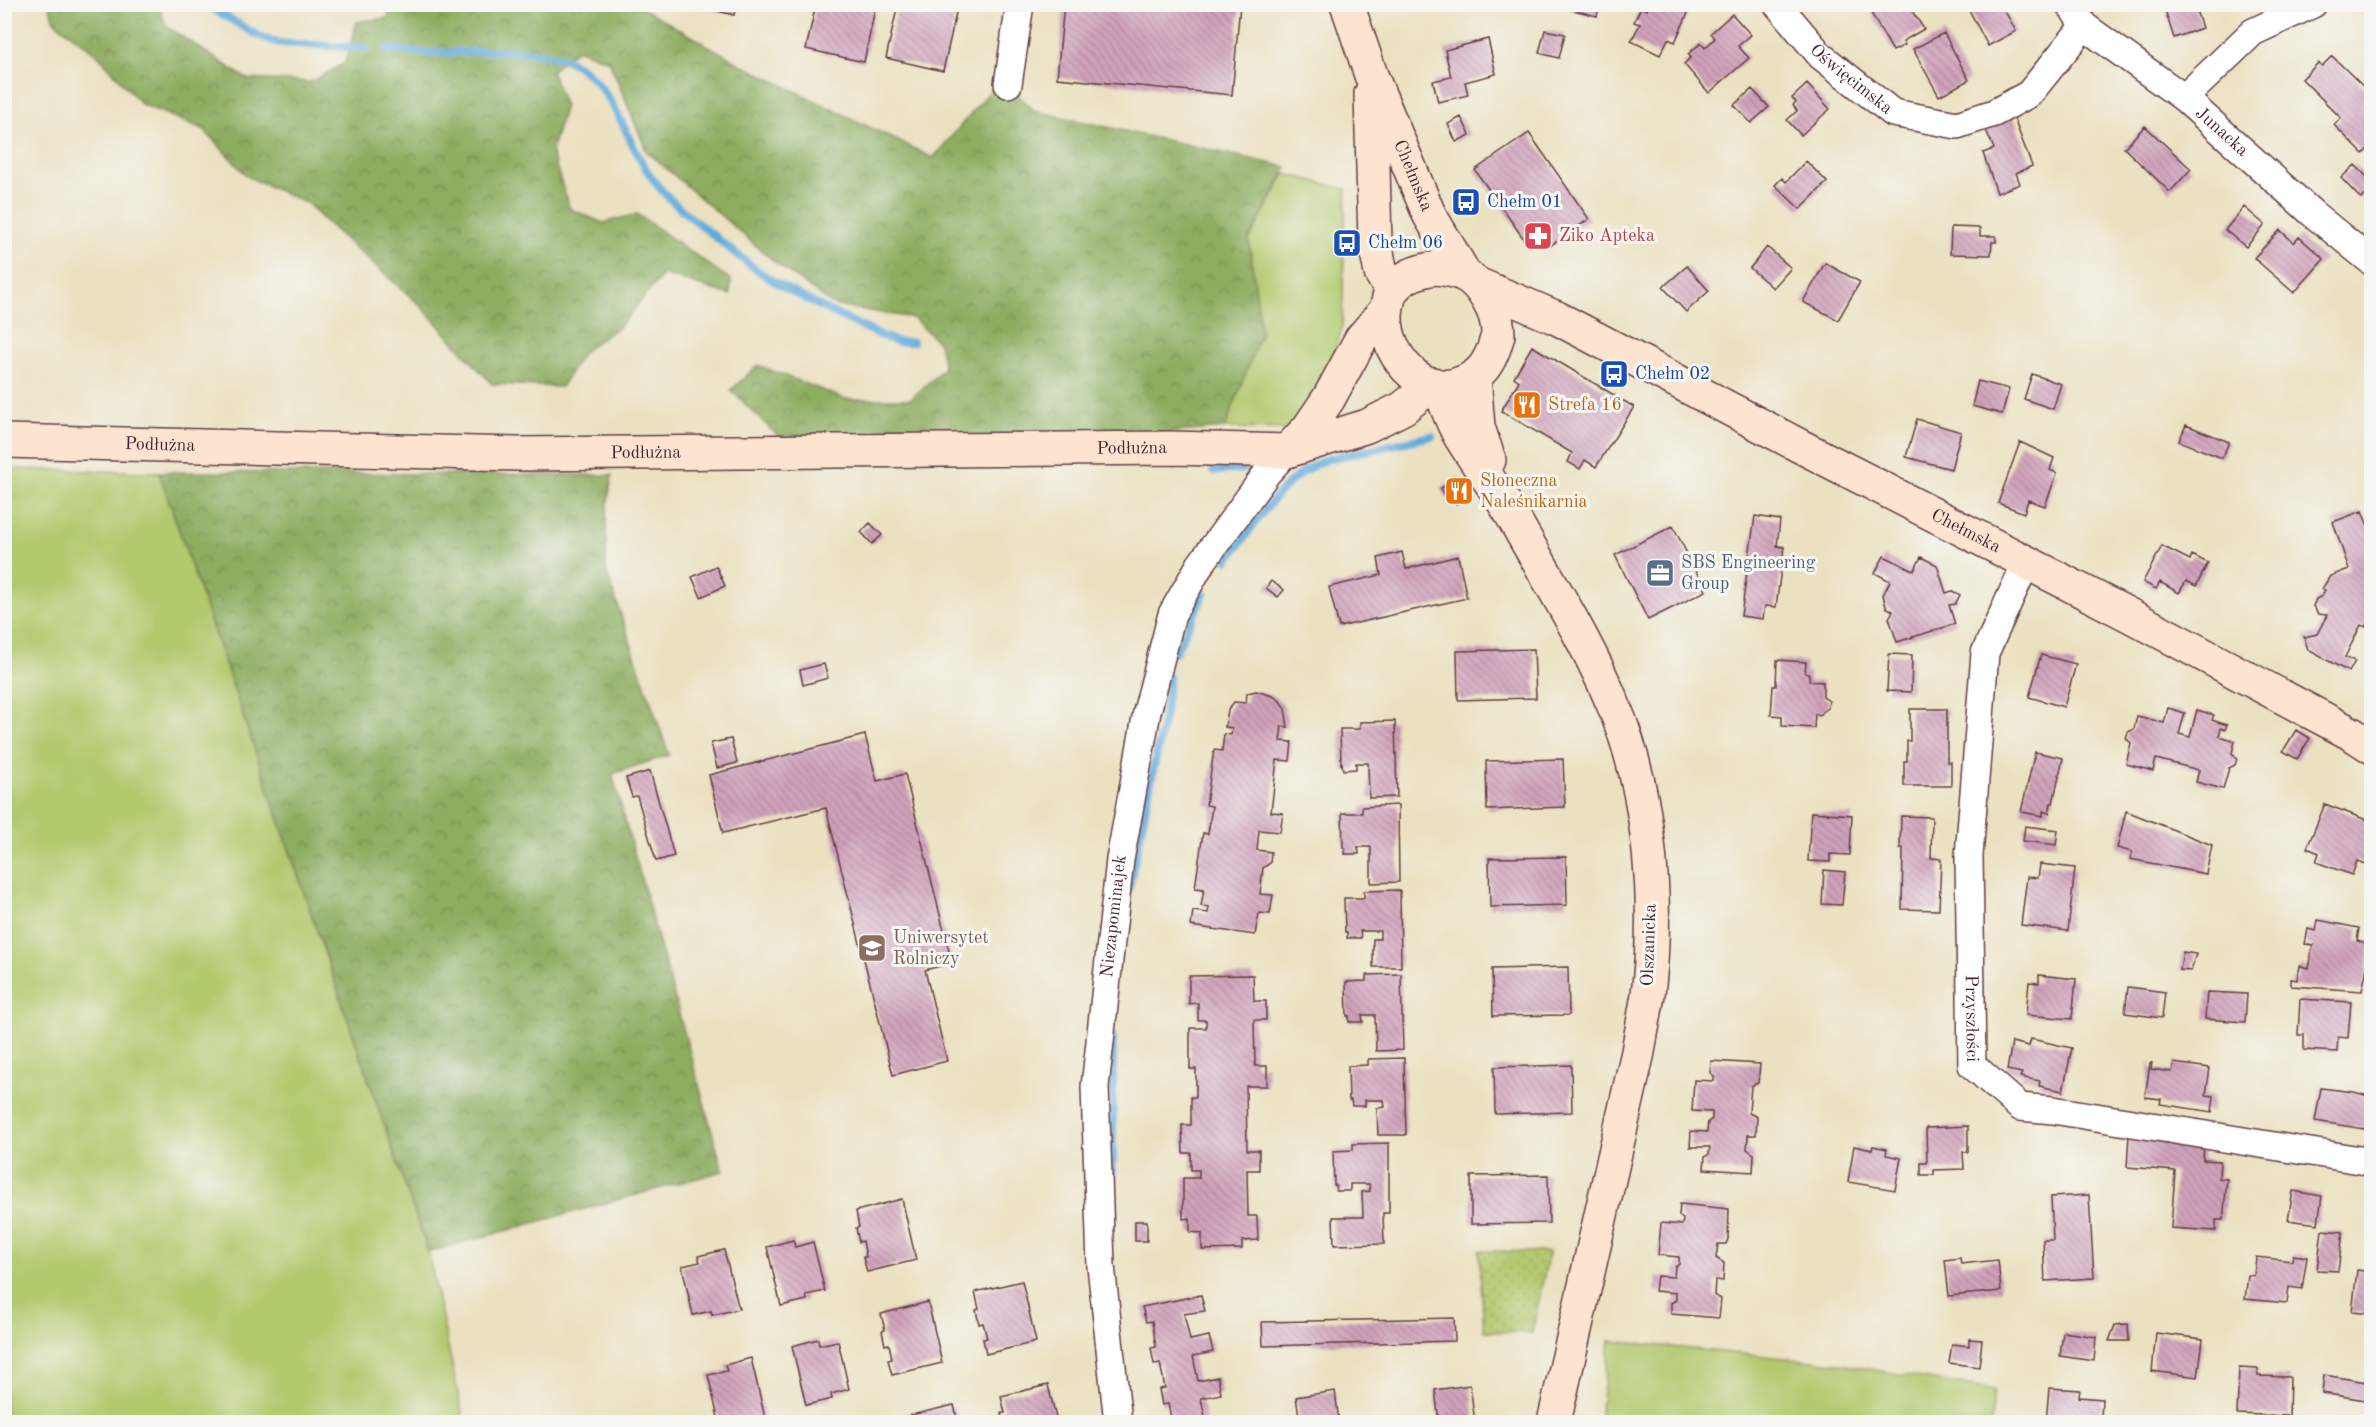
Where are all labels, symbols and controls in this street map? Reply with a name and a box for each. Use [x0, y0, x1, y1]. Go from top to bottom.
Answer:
street label: Oświęcimska [1806, 41, 1896, 118]
street label: Junacka [2192, 104, 2252, 160]
street label: Chełmska [1390, 137, 1436, 214]
bus stop icon: Chełm 01 [1450, 186, 1482, 218]
place label: Chełm 01 [1487, 193, 1562, 211]
pharmacy icon: Ziko Apteka [1522, 220, 1554, 252]
bus stop icon: Chełm 06 [1331, 227, 1363, 259]
place label: Ziko Apteka [1559, 227, 1655, 245]
place label: Chełm 06 [1368, 234, 1443, 252]
bus stop icon: Chełm 02 [1598, 358, 1630, 390]
place label: Chełm 02 [1635, 365, 1710, 383]
restaurant icon: Strefa 16 [1511, 389, 1543, 421]
place label: Strefa 16 [1548, 396, 1622, 414]
street label: Podłużna [124, 435, 196, 455]
street label: Podłużna [1096, 439, 1167, 458]
street label: Podłużna [610, 443, 681, 462]
place label: Słoneczna Naleśnikarnia [1480, 472, 1587, 511]
restaurant icon: Słoneczna Naleśnikarnia [1443, 475, 1475, 507]
street label: Chełmska [1928, 506, 2004, 556]
place label: SBS Engineering Group [1681, 554, 1816, 593]
office icon: SBS Engineering Group [1644, 557, 1676, 589]
street label: Niezapominajek [1098, 853, 1130, 978]
street label: Olszanicka [1639, 903, 1659, 987]
place label: Uniwersytet Rolniczy [893, 929, 989, 968]
school or university icon: Uniwersytet Rolniczy [856, 932, 888, 964]
street label: Przyszłości [1962, 975, 1981, 1062]

